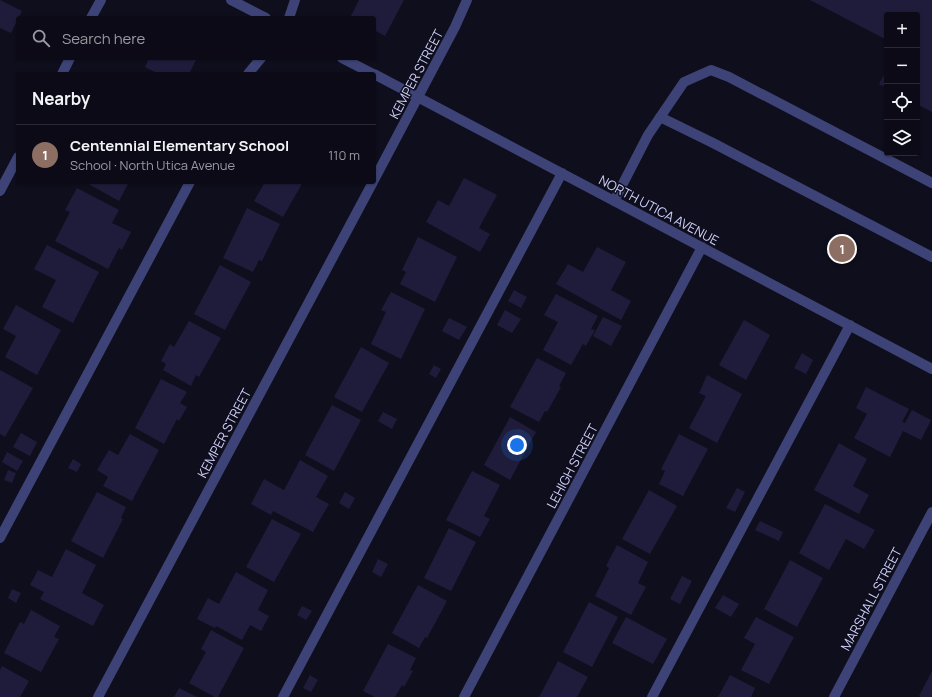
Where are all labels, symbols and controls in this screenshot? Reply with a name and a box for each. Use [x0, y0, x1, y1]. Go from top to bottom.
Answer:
map controls [884, 12, 920, 156]
button: + [884, 12, 920, 48]
search box [16, 16, 376, 60]
street label: KEMPER STREET [385, 26, 447, 122]
icon: search [30, 27, 52, 49]
text: Search here [62, 28, 145, 49]
button: − [884, 48, 920, 84]
button: locate [884, 84, 920, 120]
text: Nearby [32, 87, 90, 110]
button: layers [884, 120, 920, 156]
text: Centennial Elementary School [70, 135, 289, 156]
text: 1 [42, 146, 48, 164]
text: 110 m [328, 146, 360, 164]
text: School · North Utica Avenue [70, 156, 235, 174]
street label: NORTH UTICA AVENUE [596, 171, 722, 249]
pin: 1 [829, 234, 855, 264]
street label: KEMPER STREET [193, 385, 255, 481]
street label: LEHIGH STREET [542, 420, 602, 511]
your location [507, 435, 527, 455]
street label: MARSHALL STREET [836, 544, 906, 654]

